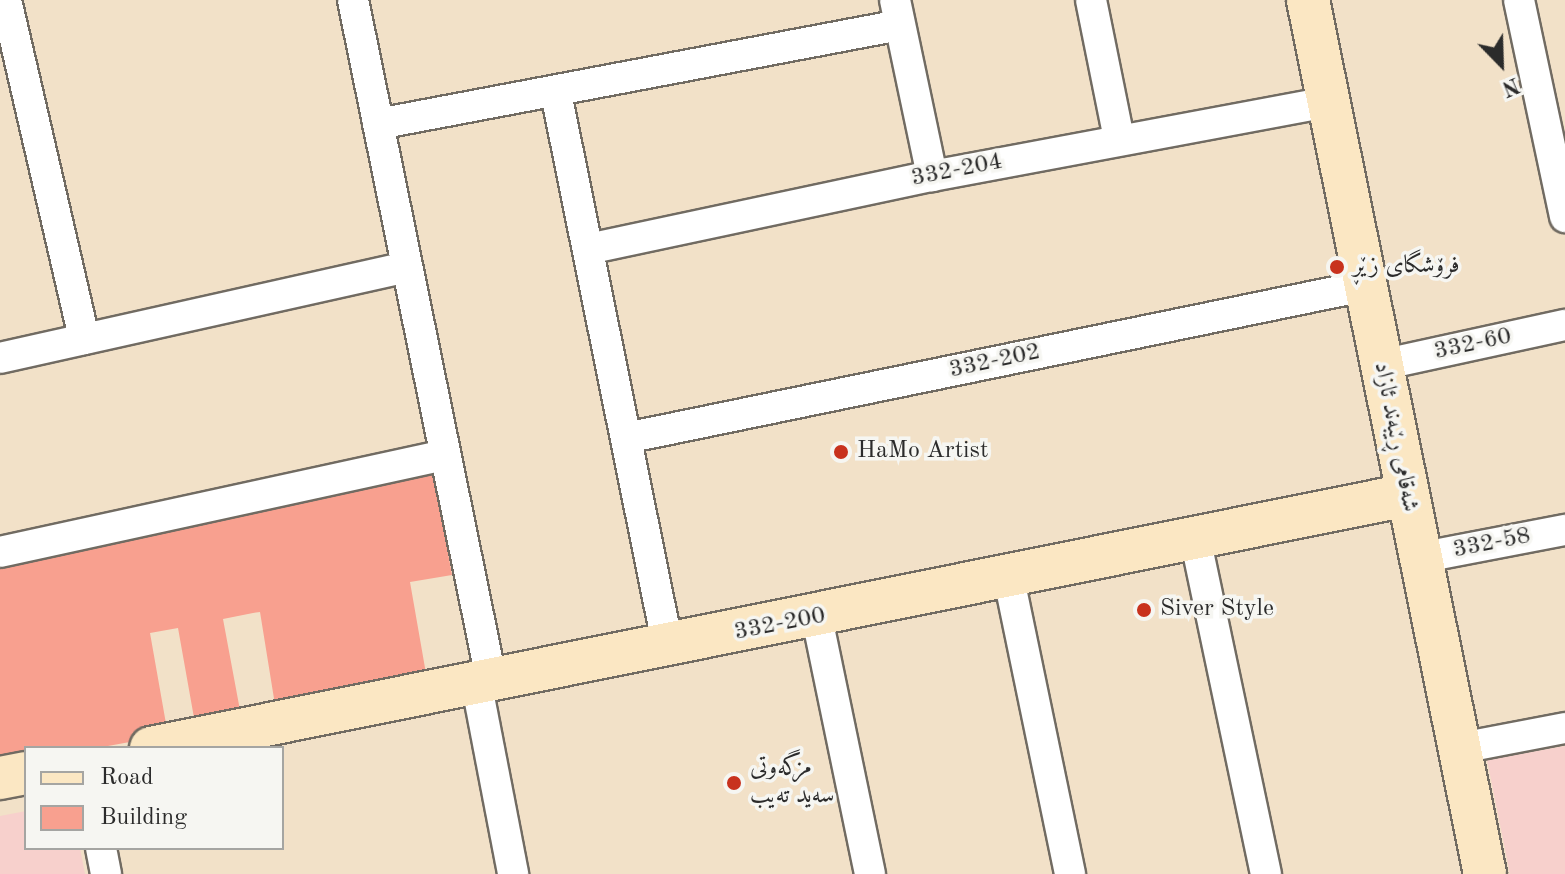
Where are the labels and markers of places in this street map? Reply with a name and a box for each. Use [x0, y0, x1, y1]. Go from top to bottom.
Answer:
place label: فرۆشگای زێڕ [1353, 253, 1459, 281]
marker: فرۆشگای زێڕ [1328, 258, 1346, 276]
place label: HaMo Artist [857, 438, 988, 466]
marker: HaMo Artist [832, 443, 850, 461]
place label: Siver Style [1160, 596, 1274, 624]
marker: Siver Style [1135, 601, 1153, 619]
place label: مزگەوتی سەید تەیب [750, 755, 834, 811]
marker: مزگەوتی سەید تەیب [725, 774, 743, 792]

